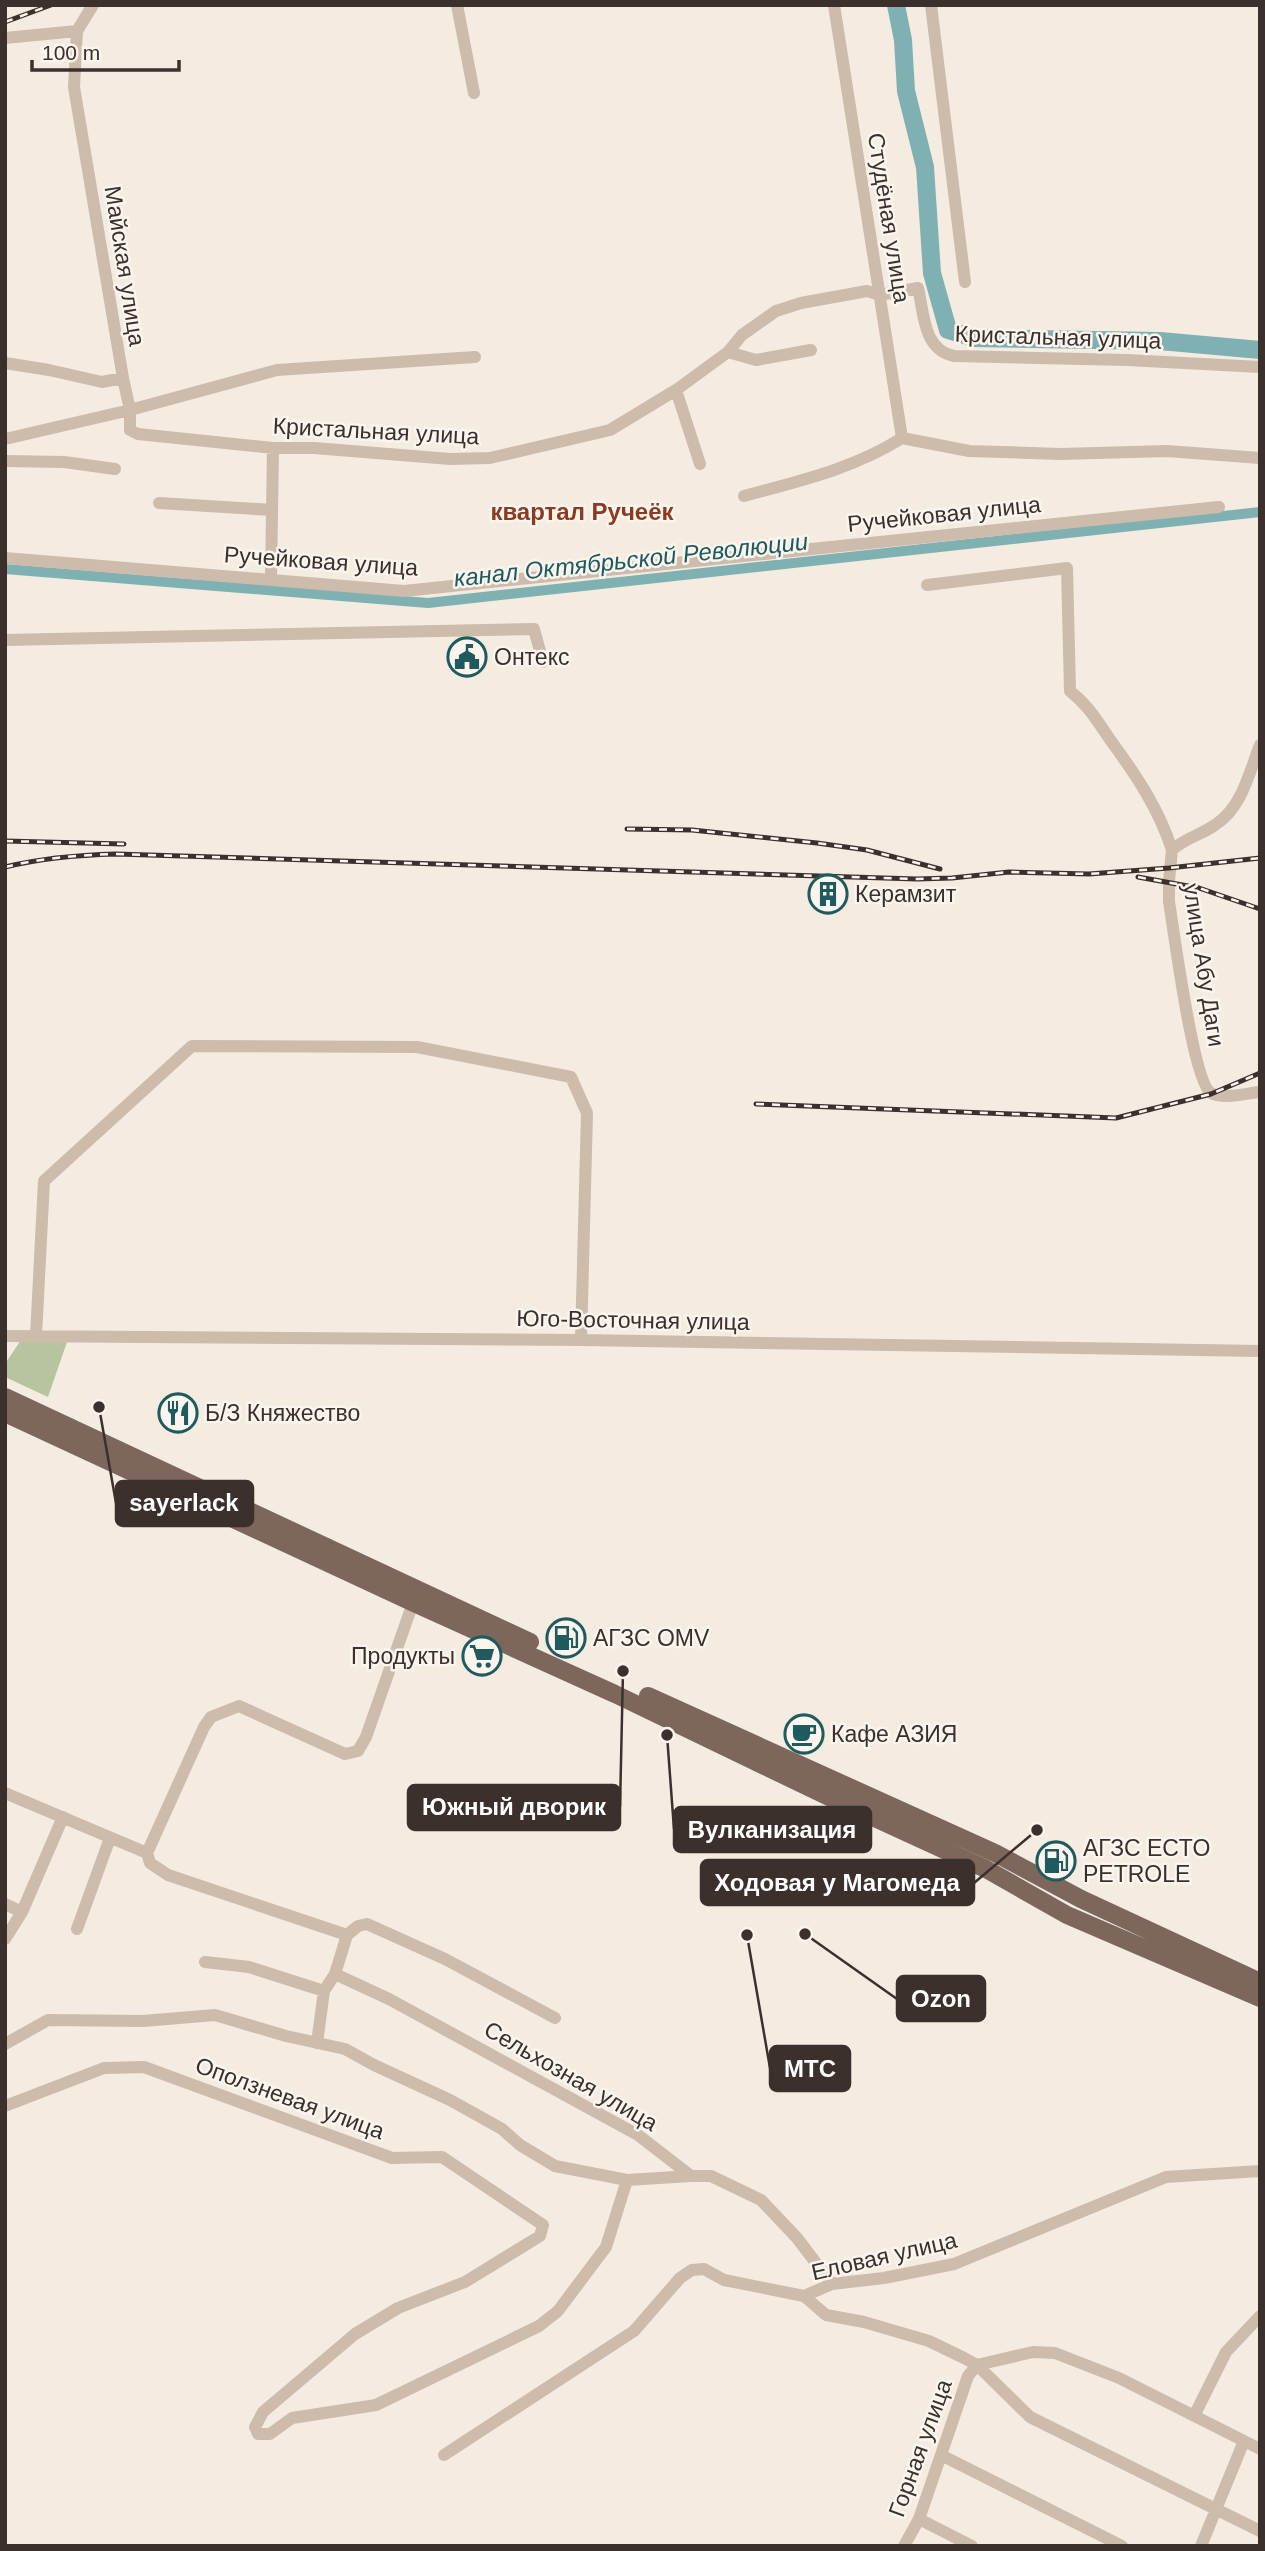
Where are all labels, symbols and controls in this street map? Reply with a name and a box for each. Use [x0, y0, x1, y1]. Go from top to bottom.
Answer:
scale bar [32, 28, 178, 72]
text: 100 m [42, 41, 100, 64]
street label: Студёная улица [863, 131, 915, 305]
street label: Майская улица [99, 184, 151, 348]
street label: Кристальная улица [954, 320, 1162, 354]
street label: Кристальная улица [272, 413, 480, 449]
street label: Ручейковая улица [846, 491, 1042, 537]
district label: квартал Ручеёк [490, 498, 675, 525]
water label: канал Октябрьской Революции [452, 527, 809, 592]
street label: Ручейковая улица [223, 541, 419, 581]
public building icon: Онтекс [446, 636, 488, 678]
place label: Онтекс [494, 644, 569, 670]
building icon: Керамзит [807, 873, 849, 915]
place label: Керамзит [855, 881, 957, 907]
street label: улица Абу Даги [1178, 881, 1230, 1049]
street label: Юго-Восточная улица [516, 1305, 750, 1335]
restaurant icon: Б/З Княжество [157, 1392, 199, 1434]
place label: Б/З Княжество [205, 1400, 360, 1426]
callout: sayerlack [116, 1481, 253, 1526]
text: sayerlack [129, 1489, 239, 1516]
fuel station icon: АГЗС OMV [545, 1617, 587, 1659]
place label: АГЗС OMV [593, 1625, 710, 1651]
supermarket icon: Продукты [461, 1635, 503, 1677]
place label: Продукты [351, 1643, 455, 1669]
cafe icon: Кафе АЗИЯ [783, 1713, 825, 1755]
place label: Кафе АЗИЯ [831, 1721, 957, 1747]
callout: Южный дворик [408, 1785, 620, 1830]
text: Южный дворик [422, 1793, 607, 1820]
callout: Вулканизация [674, 1807, 871, 1852]
text: Вулканизация [688, 1816, 856, 1843]
place label: АГЗС ECTO PETROLE [1083, 1835, 1210, 1887]
fuel station icon: АГЗС ECTO PETROLE [1035, 1840, 1077, 1882]
callout: Ходовая у Магомеда [701, 1860, 974, 1905]
text: Ходовая у Магомеда [714, 1869, 961, 1896]
callout: Ozon [897, 1976, 985, 2021]
text: Ozon [911, 1985, 971, 2012]
street label: Сельхозная улица [480, 2016, 663, 2136]
callout: МТС [770, 2046, 850, 2091]
street label: Оползневая улица [192, 2052, 388, 2144]
text: МТС [784, 2055, 836, 2082]
street label: Еловая улица [809, 2227, 960, 2285]
street label: Горная улица [883, 2376, 957, 2520]

